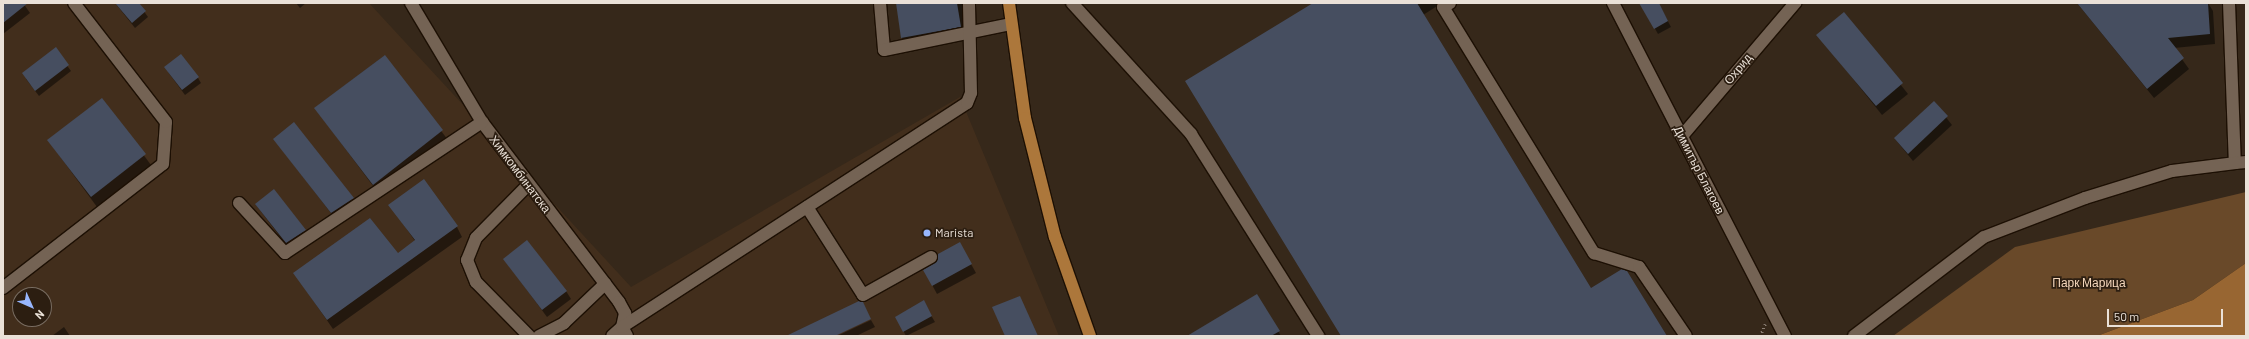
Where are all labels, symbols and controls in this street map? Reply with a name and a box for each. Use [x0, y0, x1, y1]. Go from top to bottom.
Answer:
street label: Охрид [1721, 51, 1755, 87]
street label: Димитър Благоев [1671, 123, 1727, 217]
street label: Химкомбинатска [486, 132, 554, 216]
place label: Marista [935, 226, 973, 240]
marker: Marista [922, 228, 932, 238]
park label: Парк Марица [2052, 276, 2126, 290]
north arrow [12, 287, 52, 327]
scale bar [2109, 301, 2225, 327]
text: N [33, 308, 47, 322]
text: 50 m [2114, 309, 2139, 323]

